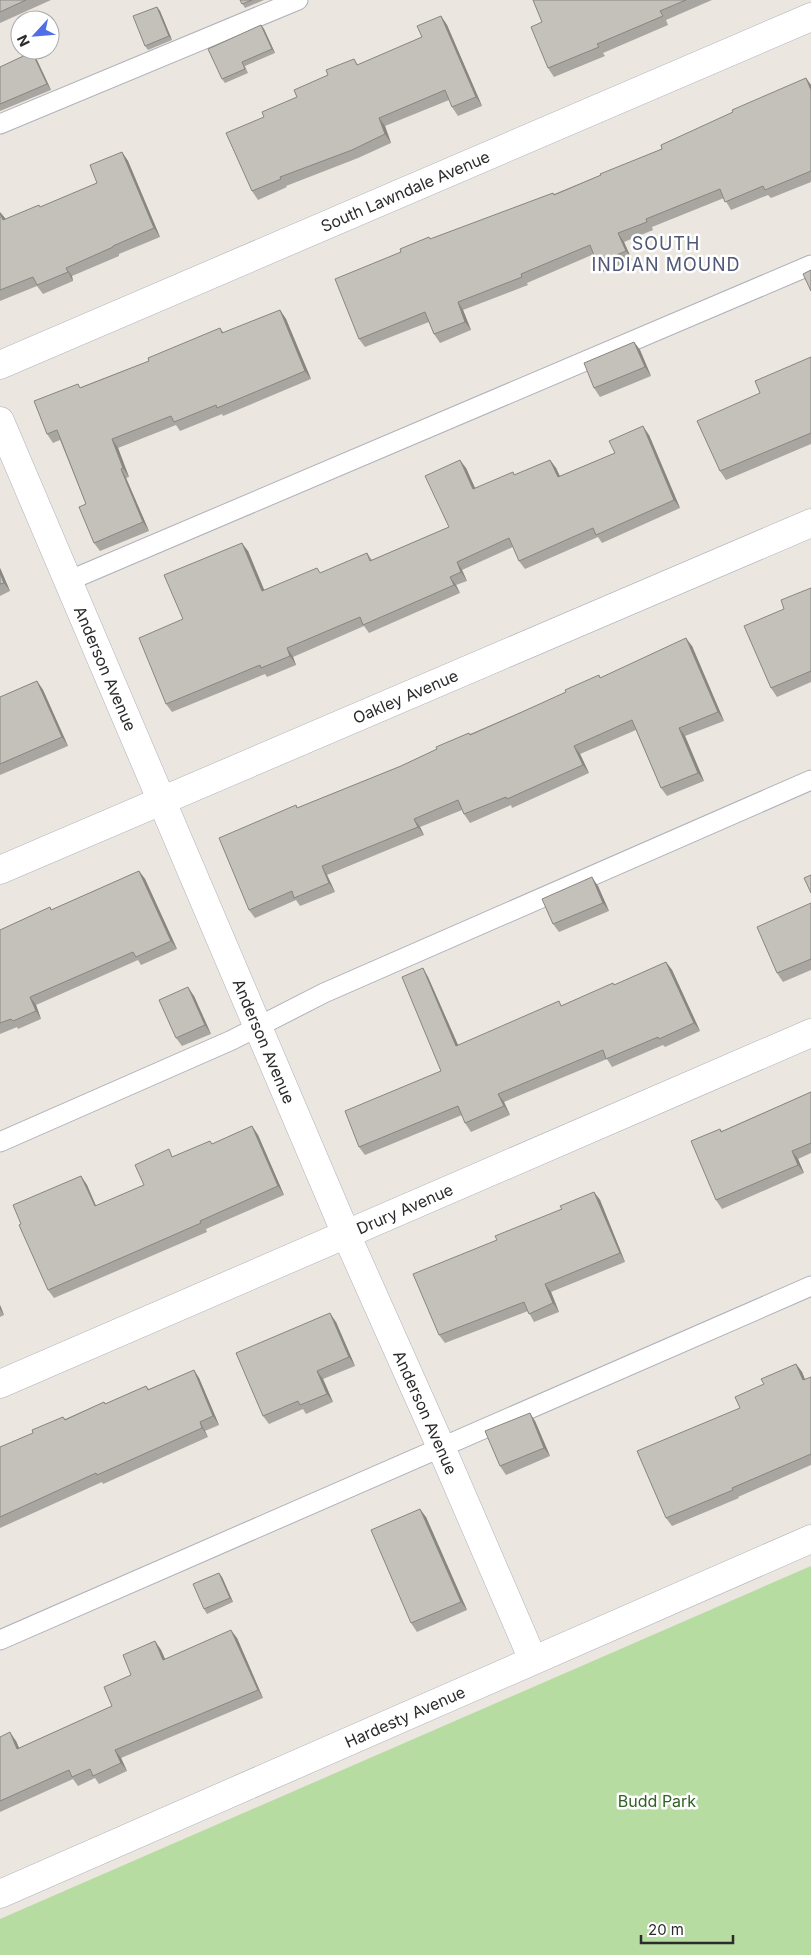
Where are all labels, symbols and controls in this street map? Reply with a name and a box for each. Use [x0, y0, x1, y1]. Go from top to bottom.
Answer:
north arrow [10, 10, 60, 60]
text: N [13, 32, 33, 49]
street label: South Lawndale Avenue [318, 146, 493, 236]
district label: SOUTH INDIAN MOUND [591, 233, 741, 275]
street label: Anderson Avenue [70, 603, 141, 734]
street label: Oakley Avenue [350, 665, 461, 728]
street label: Anderson Avenue [229, 976, 299, 1107]
street label: Drury Avenue [353, 1179, 456, 1238]
street label: Anderson Avenue [389, 1347, 462, 1478]
street label: Hardesty Avenue [342, 1682, 468, 1752]
park label: Budd Park [618, 1791, 696, 1811]
scale bar [641, 1912, 734, 1944]
text: 20 m [648, 1920, 684, 1939]

